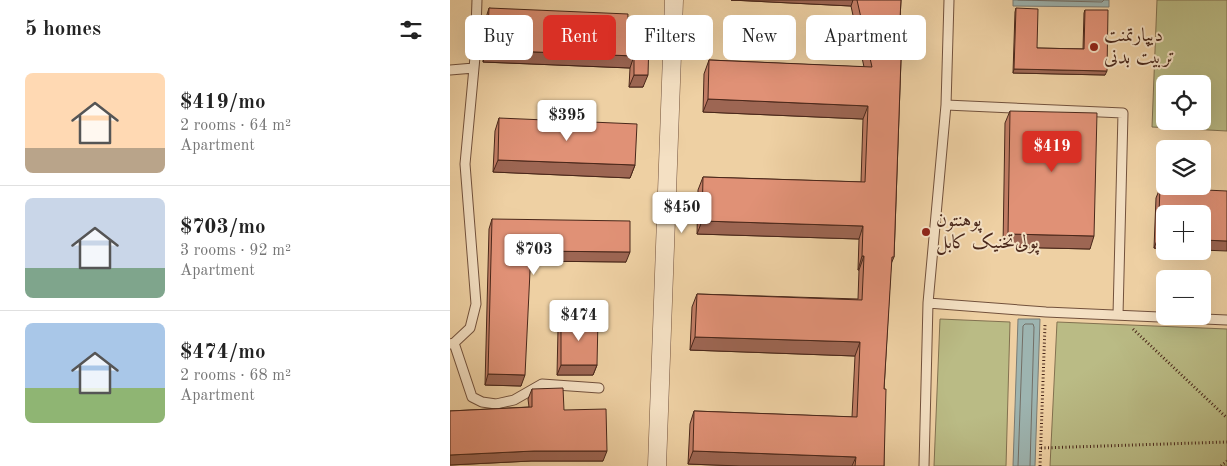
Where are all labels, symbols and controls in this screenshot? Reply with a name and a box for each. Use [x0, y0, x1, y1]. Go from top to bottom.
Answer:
chip: Buy [465, 15, 533, 60]
chip: Rent [543, 15, 616, 60]
chip: Filters [626, 15, 713, 60]
chip: New [723, 15, 796, 60]
chip: Apartment [806, 15, 926, 60]
icon: filters [397, 16, 425, 44]
text: 5 homes [25, 19, 101, 40]
place label: دیپارتمنت تربیت بدنی [1104, 27, 1175, 68]
marker: دیپارتمنت تربیت بدنی [1088, 41, 1100, 53]
map controls [1156, 75, 1211, 325]
button: locate [1156, 75, 1211, 130]
text: $419/mo [180, 92, 266, 113]
icon: home [65, 93, 125, 153]
pin: $395 [537, 100, 597, 142]
text: $395 [548, 108, 586, 124]
text: 2 rooms · 64 m² [180, 118, 291, 134]
pin: $419 [1022, 130, 1082, 173]
text: Apartment [180, 138, 255, 154]
text: $419 [1033, 139, 1071, 155]
button: layers [1156, 140, 1211, 195]
pin: $450 [652, 192, 712, 234]
text: $450 [663, 200, 701, 216]
button: + [1156, 205, 1211, 260]
place label: پوهنتون پولی‌تخنیک کابل [936, 212, 1040, 255]
text: $703/mo [180, 217, 266, 238]
icon: home [65, 218, 125, 278]
marker: پوهنتون پولی‌تخنیک کابل [920, 226, 932, 238]
pin: $703 [504, 234, 564, 276]
text: $703 [515, 242, 553, 258]
text: 3 rooms · 92 m² [180, 243, 291, 259]
text: Apartment [180, 263, 255, 279]
button: − [1156, 270, 1211, 325]
pin: $474 [549, 300, 609, 342]
text: $474 [560, 308, 598, 324]
text: $474/mo [180, 342, 266, 363]
icon: home [65, 343, 125, 403]
text: 2 rooms · 68 m² [180, 368, 291, 384]
text: Apartment [180, 388, 255, 404]

